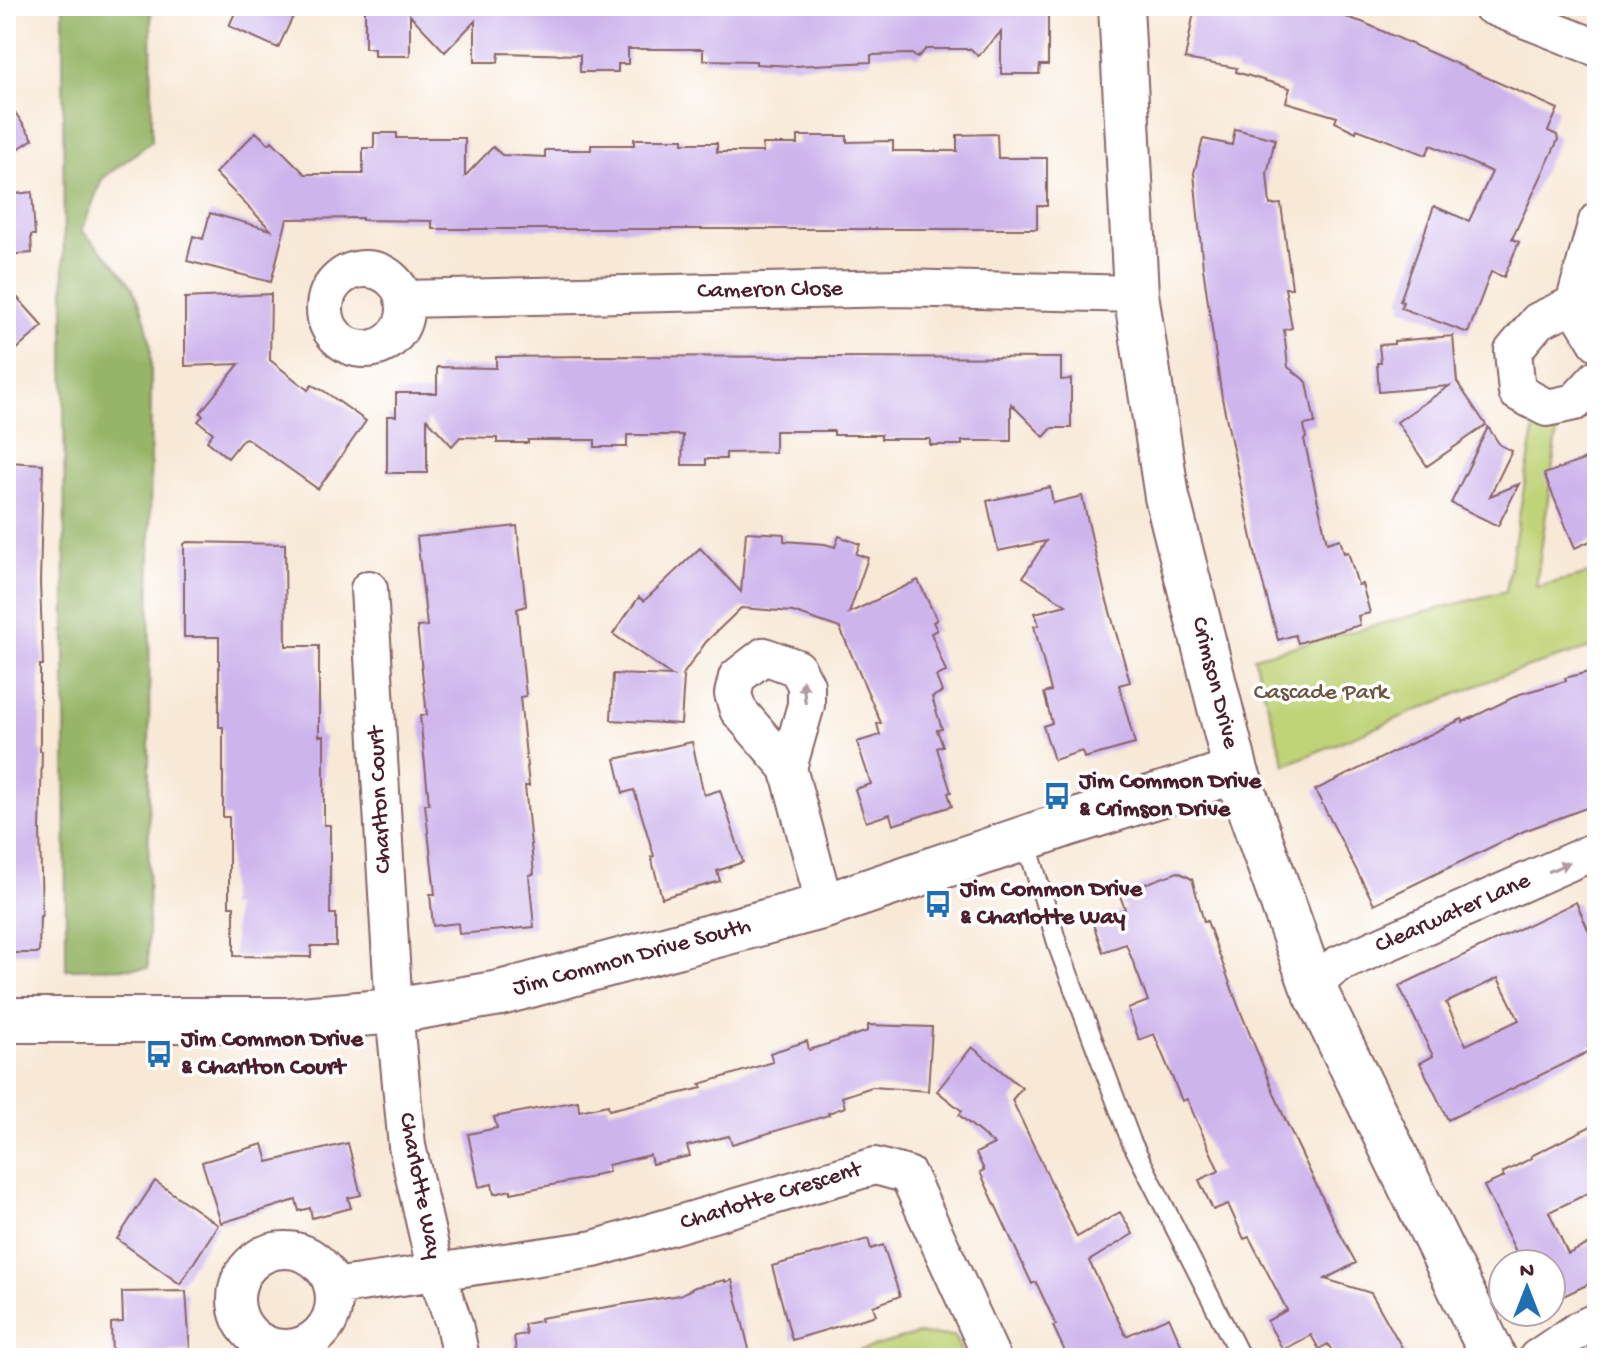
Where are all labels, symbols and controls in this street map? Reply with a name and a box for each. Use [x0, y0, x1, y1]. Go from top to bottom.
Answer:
street label: Cameron Close [697, 275, 844, 307]
street label: Crimson Drive [1184, 614, 1244, 752]
park label: Cascade Park [1254, 679, 1391, 708]
one-way arrow [797, 680, 810, 705]
street label: Charlton Court [363, 723, 399, 874]
place label: Jim Common Drive & Crimson Drive [1078, 768, 1263, 825]
bus stop icon: Jim Common Drive & Crimson Drive [1042, 781, 1072, 811]
one-way arrow [1547, 860, 1570, 874]
street label: Clearwater Lane [1371, 867, 1536, 961]
place label: Jim Common Drive & Charlotte Way [959, 876, 1144, 933]
bus stop icon: Jim Common Drive & Charlotte Way [923, 889, 953, 919]
street label: Jim Common Drive South [510, 912, 754, 1004]
place label: Jim Common Drive & Charlton Court [180, 1026, 365, 1083]
bus stop icon: Jim Common Drive & Charlton Court [144, 1039, 174, 1069]
street label: Charlotte Way [391, 1110, 447, 1262]
street label: Charlotte Crescent [677, 1155, 867, 1238]
north arrow [1487, 1248, 1567, 1328]
text: N [1520, 1259, 1534, 1285]

